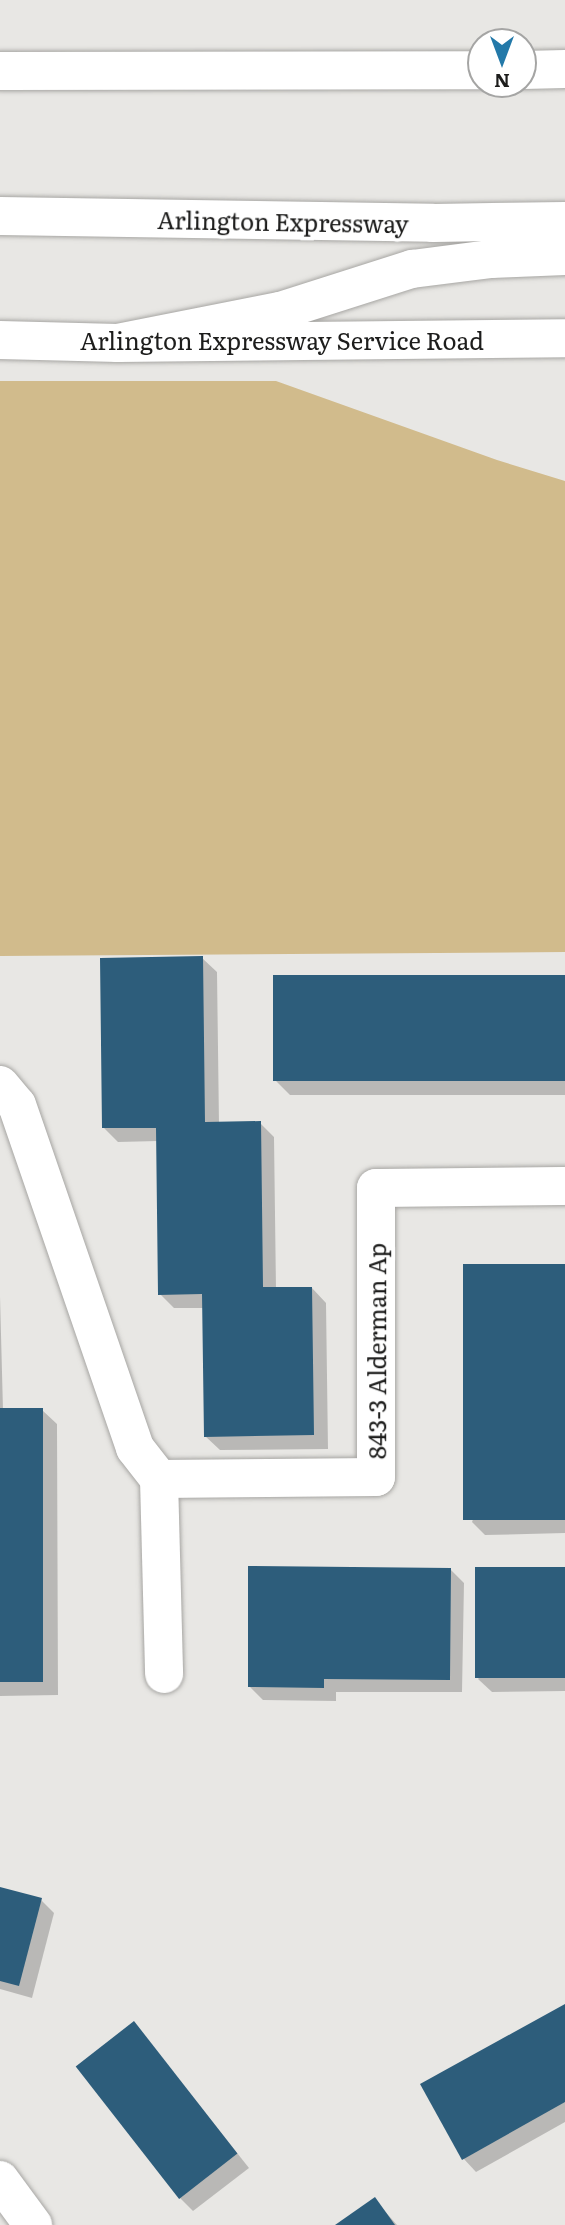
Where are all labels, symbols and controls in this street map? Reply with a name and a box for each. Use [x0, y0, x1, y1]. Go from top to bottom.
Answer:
north arrow [467, 28, 537, 98]
text: N [494, 68, 510, 96]
street label: Arlington Expressway [157, 204, 409, 238]
street label: Arlington Expressway Service Road [80, 326, 484, 354]
street label: 843-3 Alderman Ap [362, 1243, 390, 1459]

